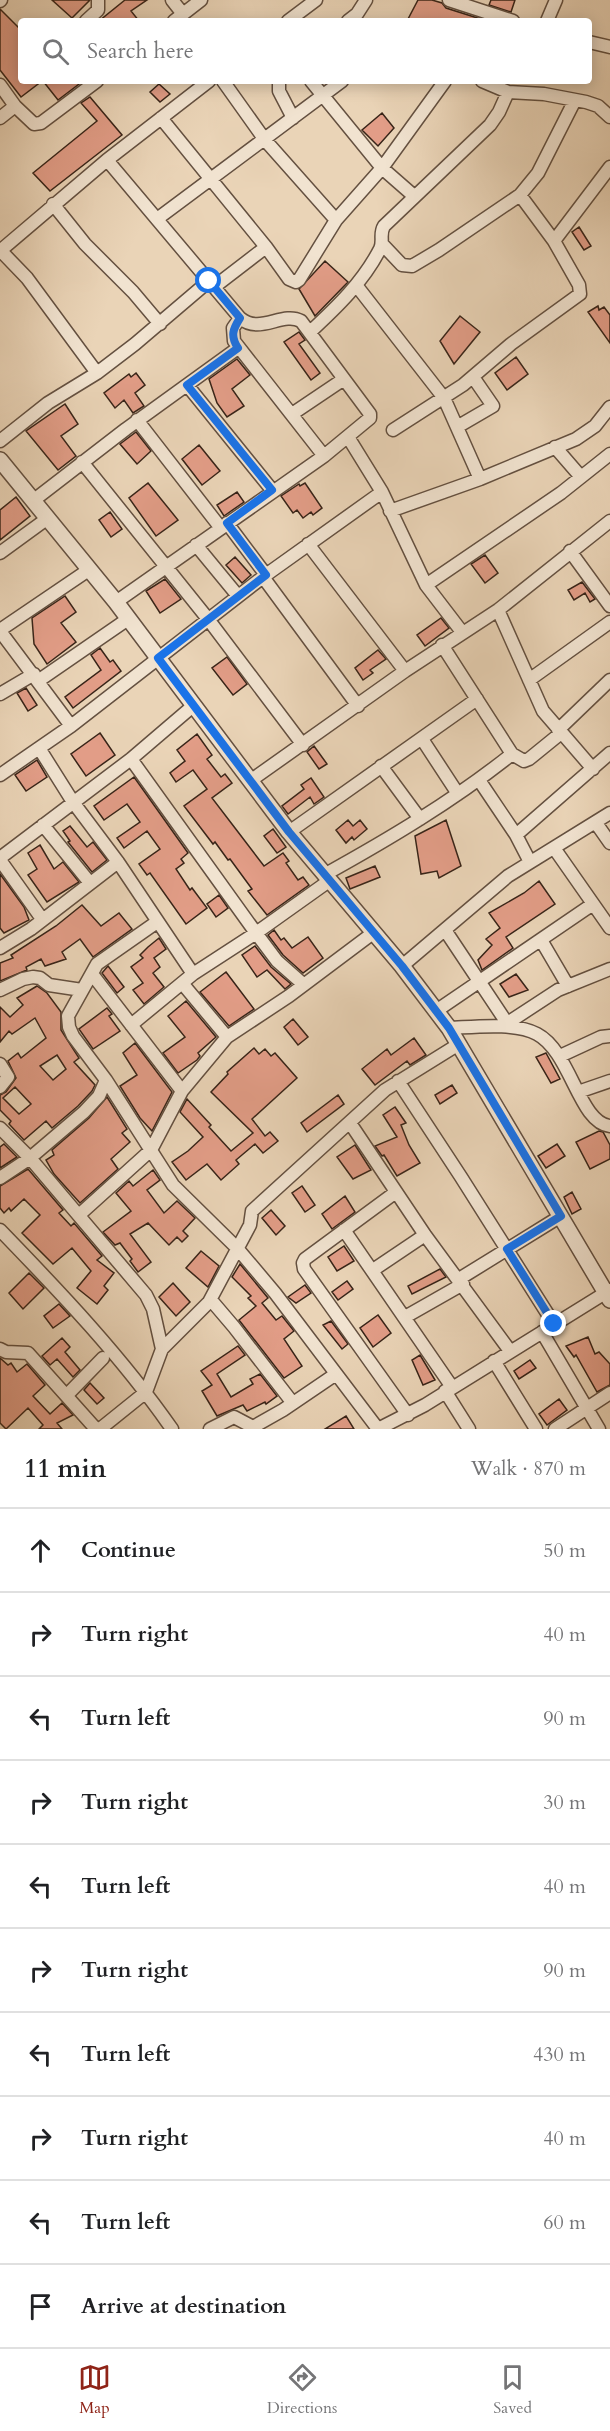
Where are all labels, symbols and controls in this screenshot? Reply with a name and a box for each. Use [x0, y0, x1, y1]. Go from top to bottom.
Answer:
search box [18, 18, 592, 84]
icon: search [39, 35, 72, 68]
text: Search here [87, 36, 194, 66]
route start [195, 267, 221, 293]
route end [540, 1310, 566, 1336]
text: 11 min [24, 1451, 107, 1486]
text: Walk · 870 m [471, 1455, 586, 1482]
icon: ahead [24, 1534, 57, 1567]
text: Continue [81, 1535, 176, 1565]
text: 50 m [543, 1537, 586, 1564]
icon: right [24, 1618, 57, 1651]
text: Turn right [81, 1619, 188, 1649]
text: 40 m [543, 1621, 586, 1648]
icon: left [24, 1702, 57, 1735]
text: Turn left [81, 1703, 170, 1733]
text: 90 m [543, 1705, 586, 1732]
icon: right [24, 1786, 57, 1819]
text: Turn right [81, 1787, 188, 1817]
text: 30 m [543, 1789, 586, 1816]
icon: left [24, 1870, 57, 1903]
text: Turn left [81, 1871, 170, 1901]
text: 40 m [543, 1873, 586, 1900]
icon: right [24, 1954, 57, 1987]
text: Turn right [81, 1955, 188, 1985]
text: 90 m [543, 1957, 586, 1984]
icon: left [24, 2038, 57, 2071]
text: Turn left [81, 2039, 170, 2069]
text: 430 m [533, 2041, 586, 2068]
icon: right [24, 2122, 57, 2155]
text: Turn right [81, 2123, 188, 2153]
text: 40 m [543, 2125, 586, 2152]
icon: left [24, 2206, 57, 2239]
text: Turn left [81, 2207, 170, 2237]
text: 60 m [543, 2209, 586, 2236]
icon: arrive [24, 2290, 57, 2323]
text: Arrive at destination [81, 2291, 286, 2321]
tab: Map [78, 2361, 111, 2419]
tab: Directions [267, 2361, 337, 2419]
tab: Saved [493, 2361, 532, 2419]

